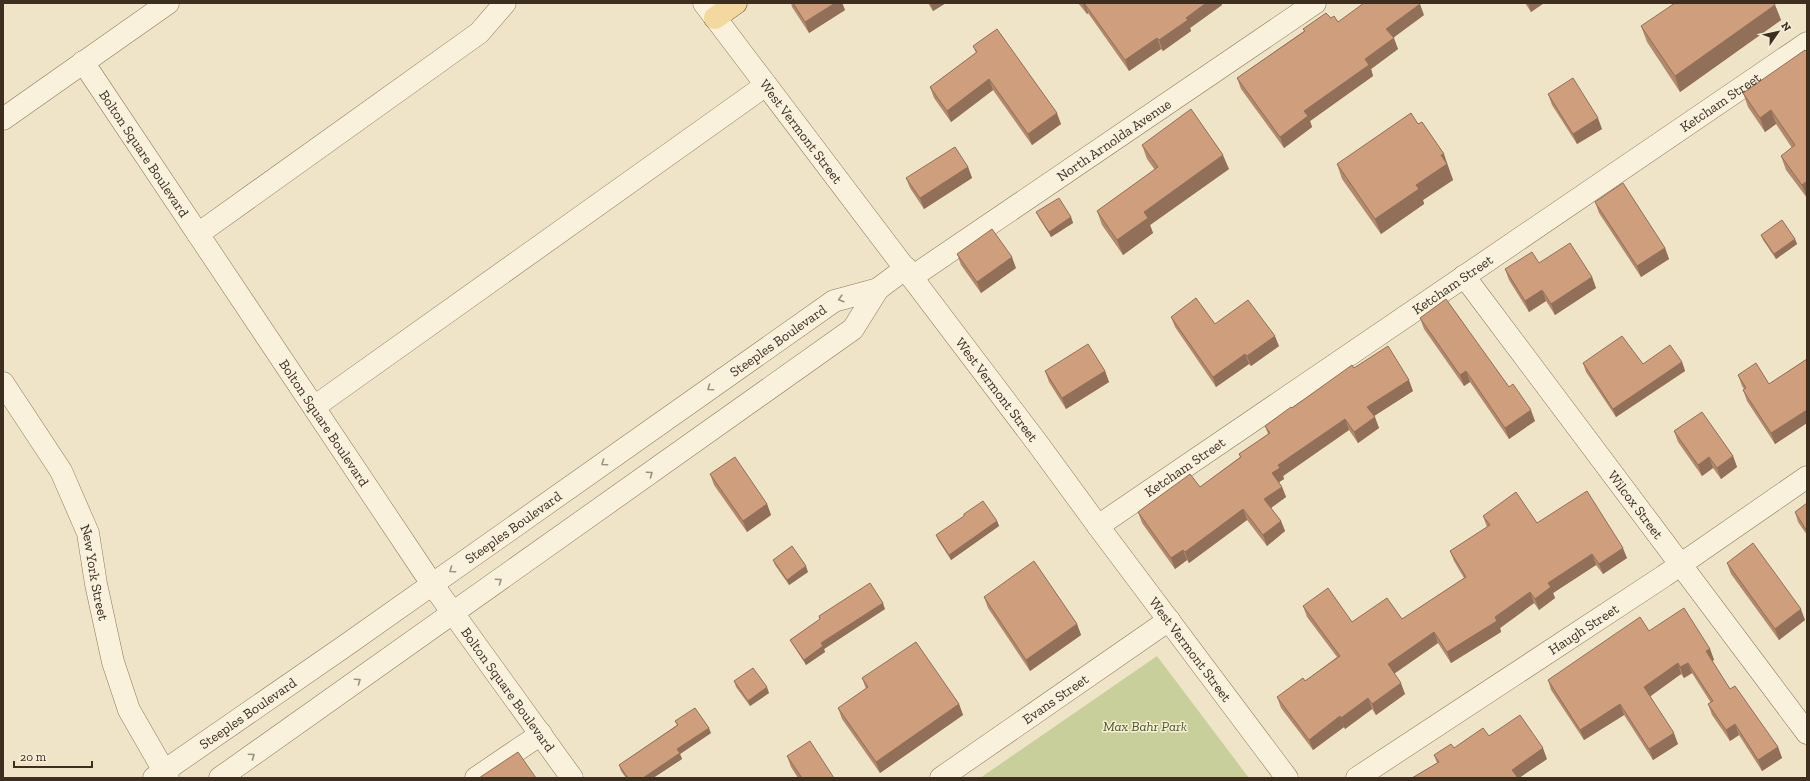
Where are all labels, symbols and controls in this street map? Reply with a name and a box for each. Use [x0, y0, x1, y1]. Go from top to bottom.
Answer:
north arrow [1758, 12, 1798, 52]
text: N [1778, 20, 1794, 34]
street label: Ketcham Street [1677, 68, 1765, 135]
street label: West Vermont Street [756, 76, 847, 187]
street label: Bolton Square Boulevard [96, 87, 193, 220]
street label: North Arnolda Avenue [1053, 95, 1174, 185]
street label: Ketcham Street [1409, 251, 1497, 318]
one-way arrow [837, 294, 844, 303]
street label: Steeples Boulevard [726, 300, 830, 380]
street label: West Vermont Street [952, 334, 1042, 446]
street label: Bolton Square Boulevard [276, 356, 373, 490]
one-way arrow [708, 383, 715, 390]
street label: Ketcham Street [1141, 433, 1229, 500]
one-way arrow [601, 458, 608, 466]
street label: Wilcox Street [1605, 467, 1667, 543]
one-way arrow [646, 471, 653, 478]
street label: Steeples Boulevard [462, 487, 565, 567]
street label: New York Street [77, 522, 112, 623]
one-way arrow [449, 565, 456, 573]
one-way arrow [494, 579, 501, 586]
street label: West Vermont Street [1146, 594, 1236, 706]
street label: Haugh Street [1545, 599, 1622, 658]
street label: Bolton Square Boulevard [458, 624, 559, 755]
street label: Evans Street [1019, 670, 1092, 728]
street label: Steeples Boulevard [196, 673, 300, 753]
one-way arrow [354, 679, 361, 686]
park label: Max Bahr Park [1103, 718, 1187, 735]
scale bar [14, 743, 92, 769]
text: 20 m [20, 750, 47, 764]
one-way arrow [248, 753, 255, 761]

